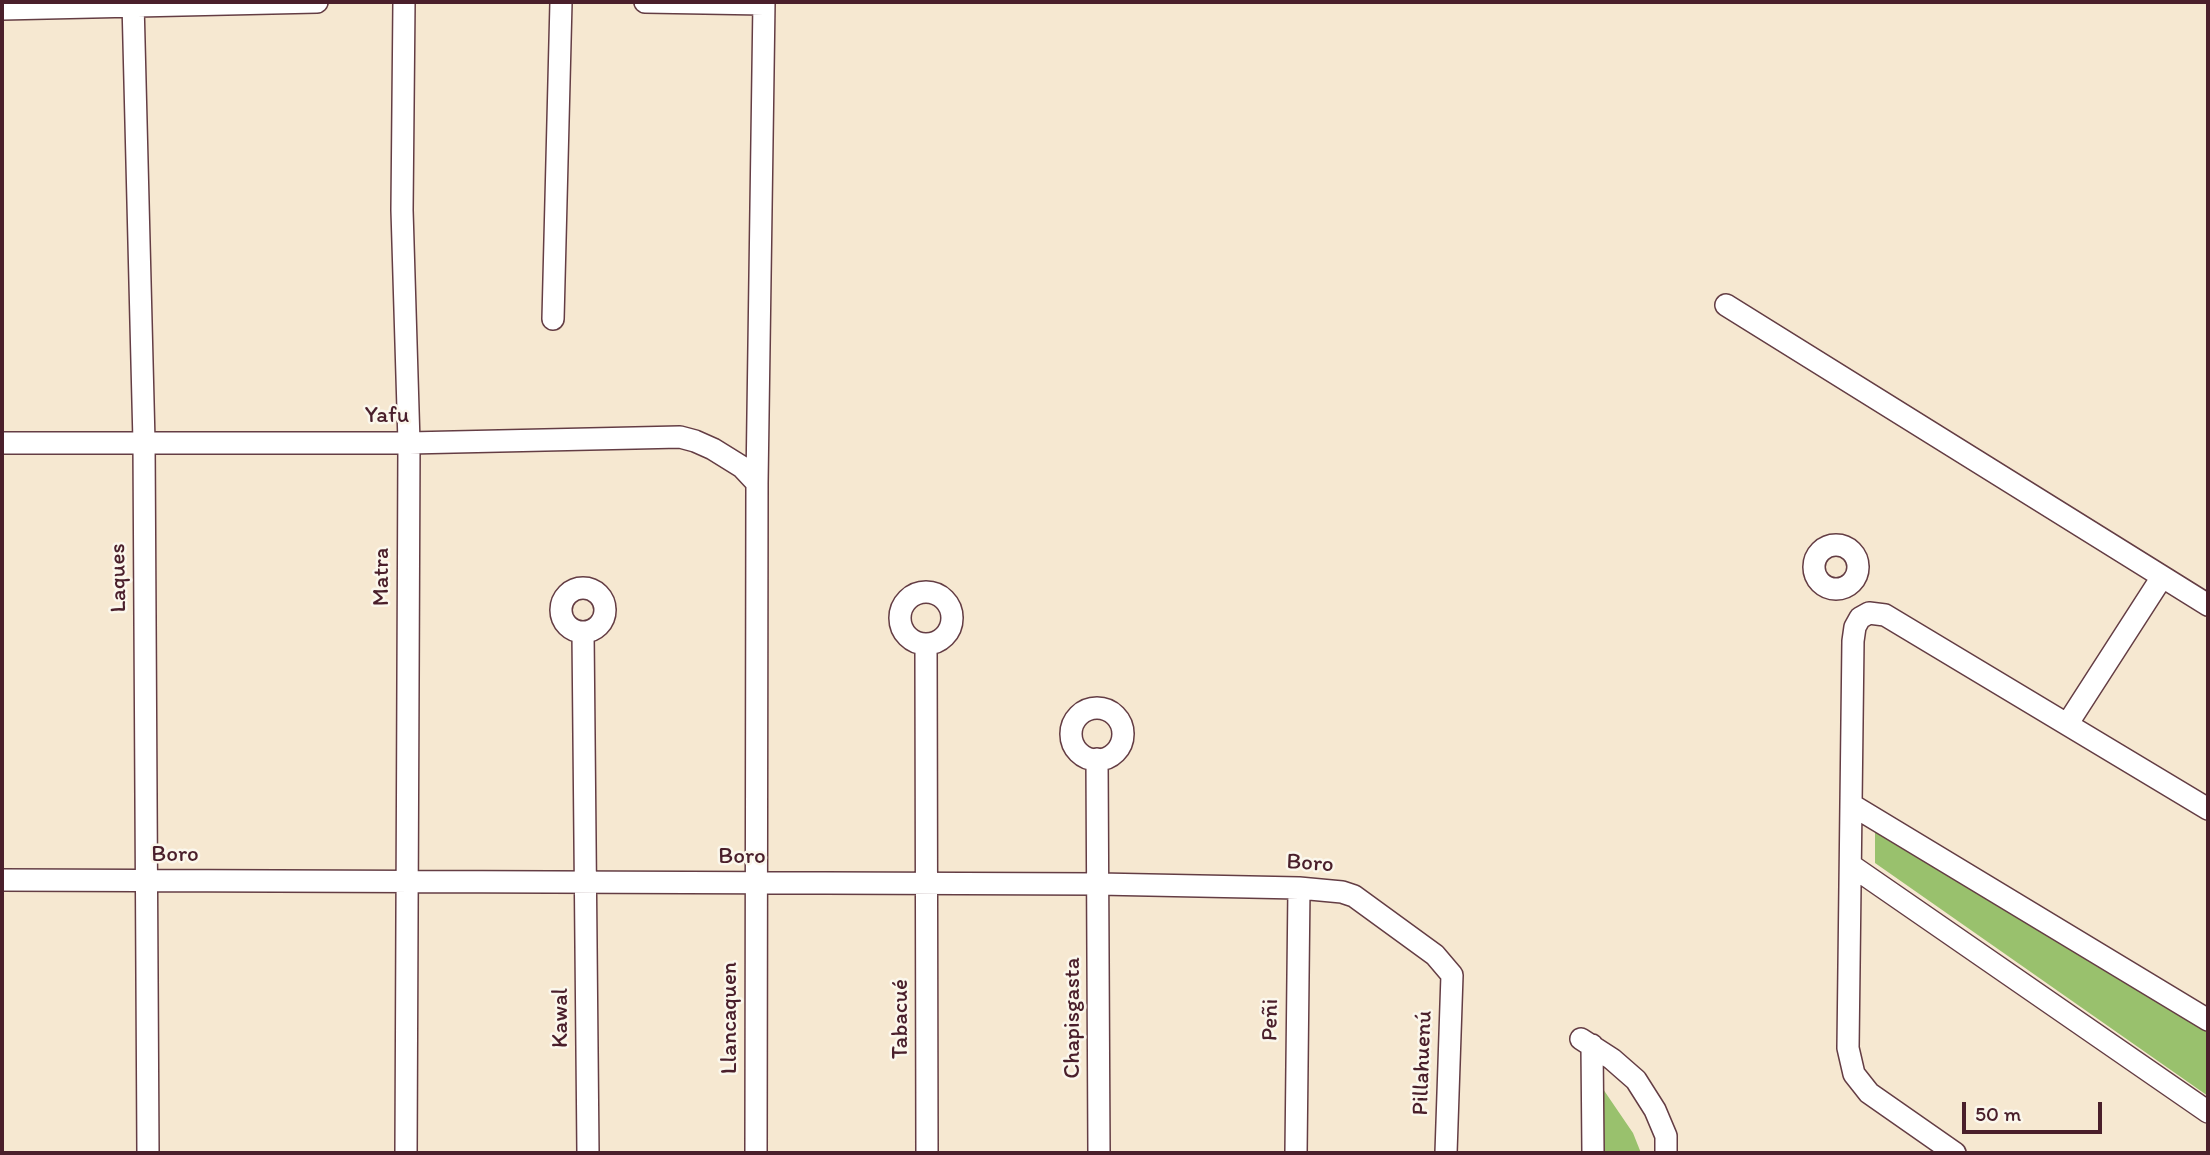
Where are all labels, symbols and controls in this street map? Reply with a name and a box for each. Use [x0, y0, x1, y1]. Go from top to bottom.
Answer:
street label: Yafu [365, 402, 409, 430]
street label: Laques [105, 543, 133, 613]
street label: Matra [368, 548, 396, 606]
street label: Boro [151, 841, 199, 869]
street label: Boro [718, 843, 766, 871]
street label: Boro [1285, 849, 1335, 879]
street label: Chapisgasta [1059, 957, 1087, 1079]
street label: Llancaquen [716, 962, 744, 1074]
street label: Tabacué [887, 979, 915, 1059]
street label: Kawal [547, 988, 575, 1048]
street label: Peñi [1257, 999, 1285, 1041]
street label: Pillahuenú [1407, 1010, 1439, 1116]
scale bar [1965, 1088, 2105, 1132]
text: 50 m [1975, 1101, 2021, 1126]

